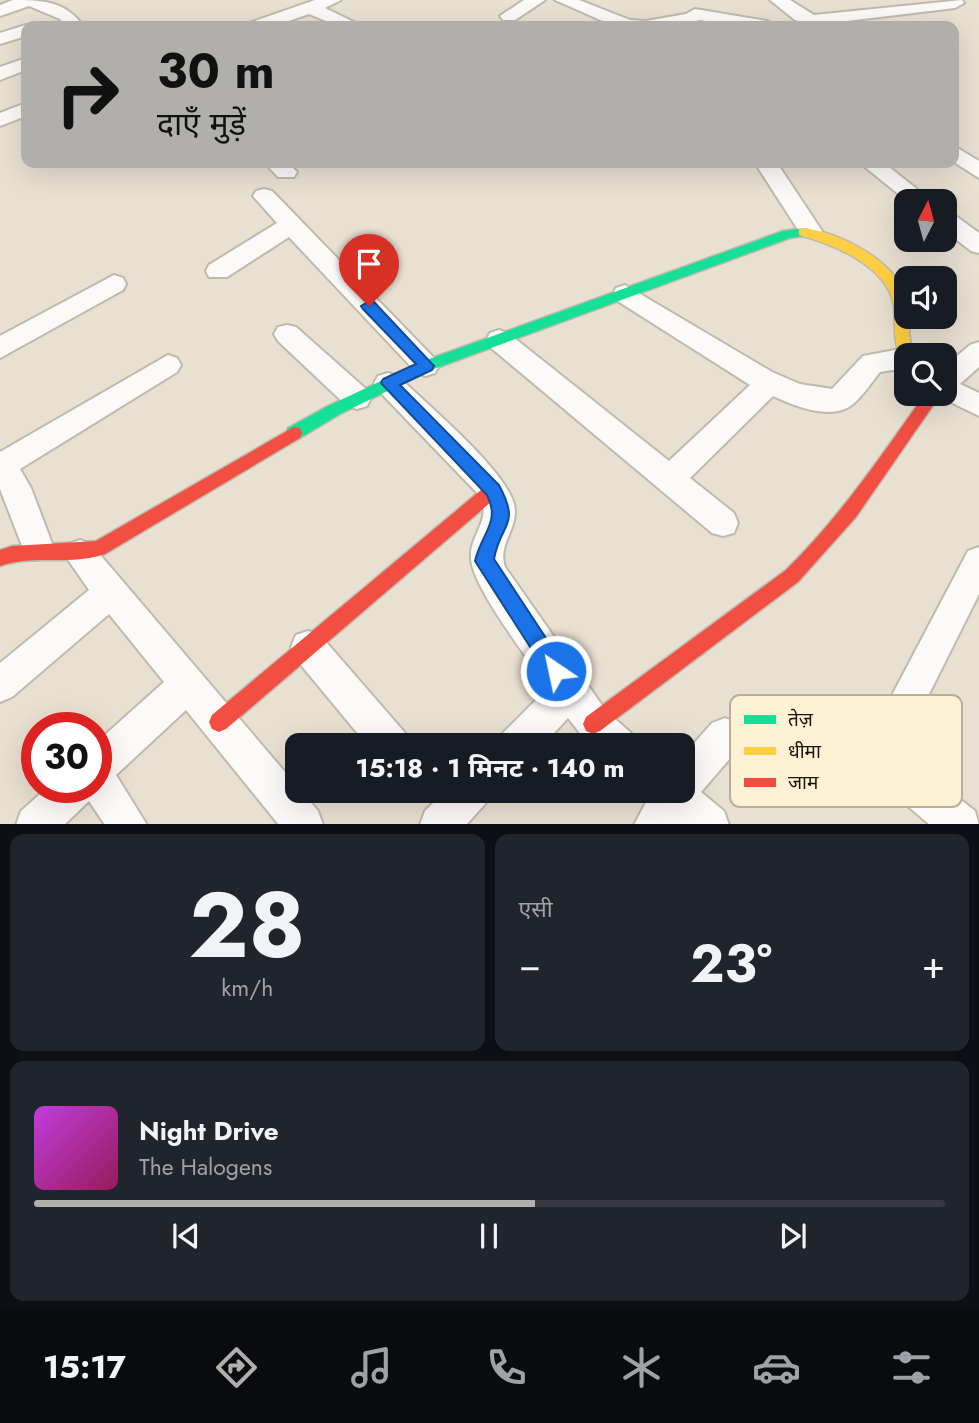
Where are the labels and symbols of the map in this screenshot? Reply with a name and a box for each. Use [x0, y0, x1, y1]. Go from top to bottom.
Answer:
north arrow [894, 189, 957, 252]
pin [339, 234, 399, 306]
position arrow [519, 634, 593, 708]
legend [730, 695, 962, 807]
text: तेज़ [788, 706, 814, 733]
speed limit sign: 30 [21, 712, 112, 803]
text: धीमा [788, 738, 822, 765]
text: जाम [788, 769, 819, 796]

